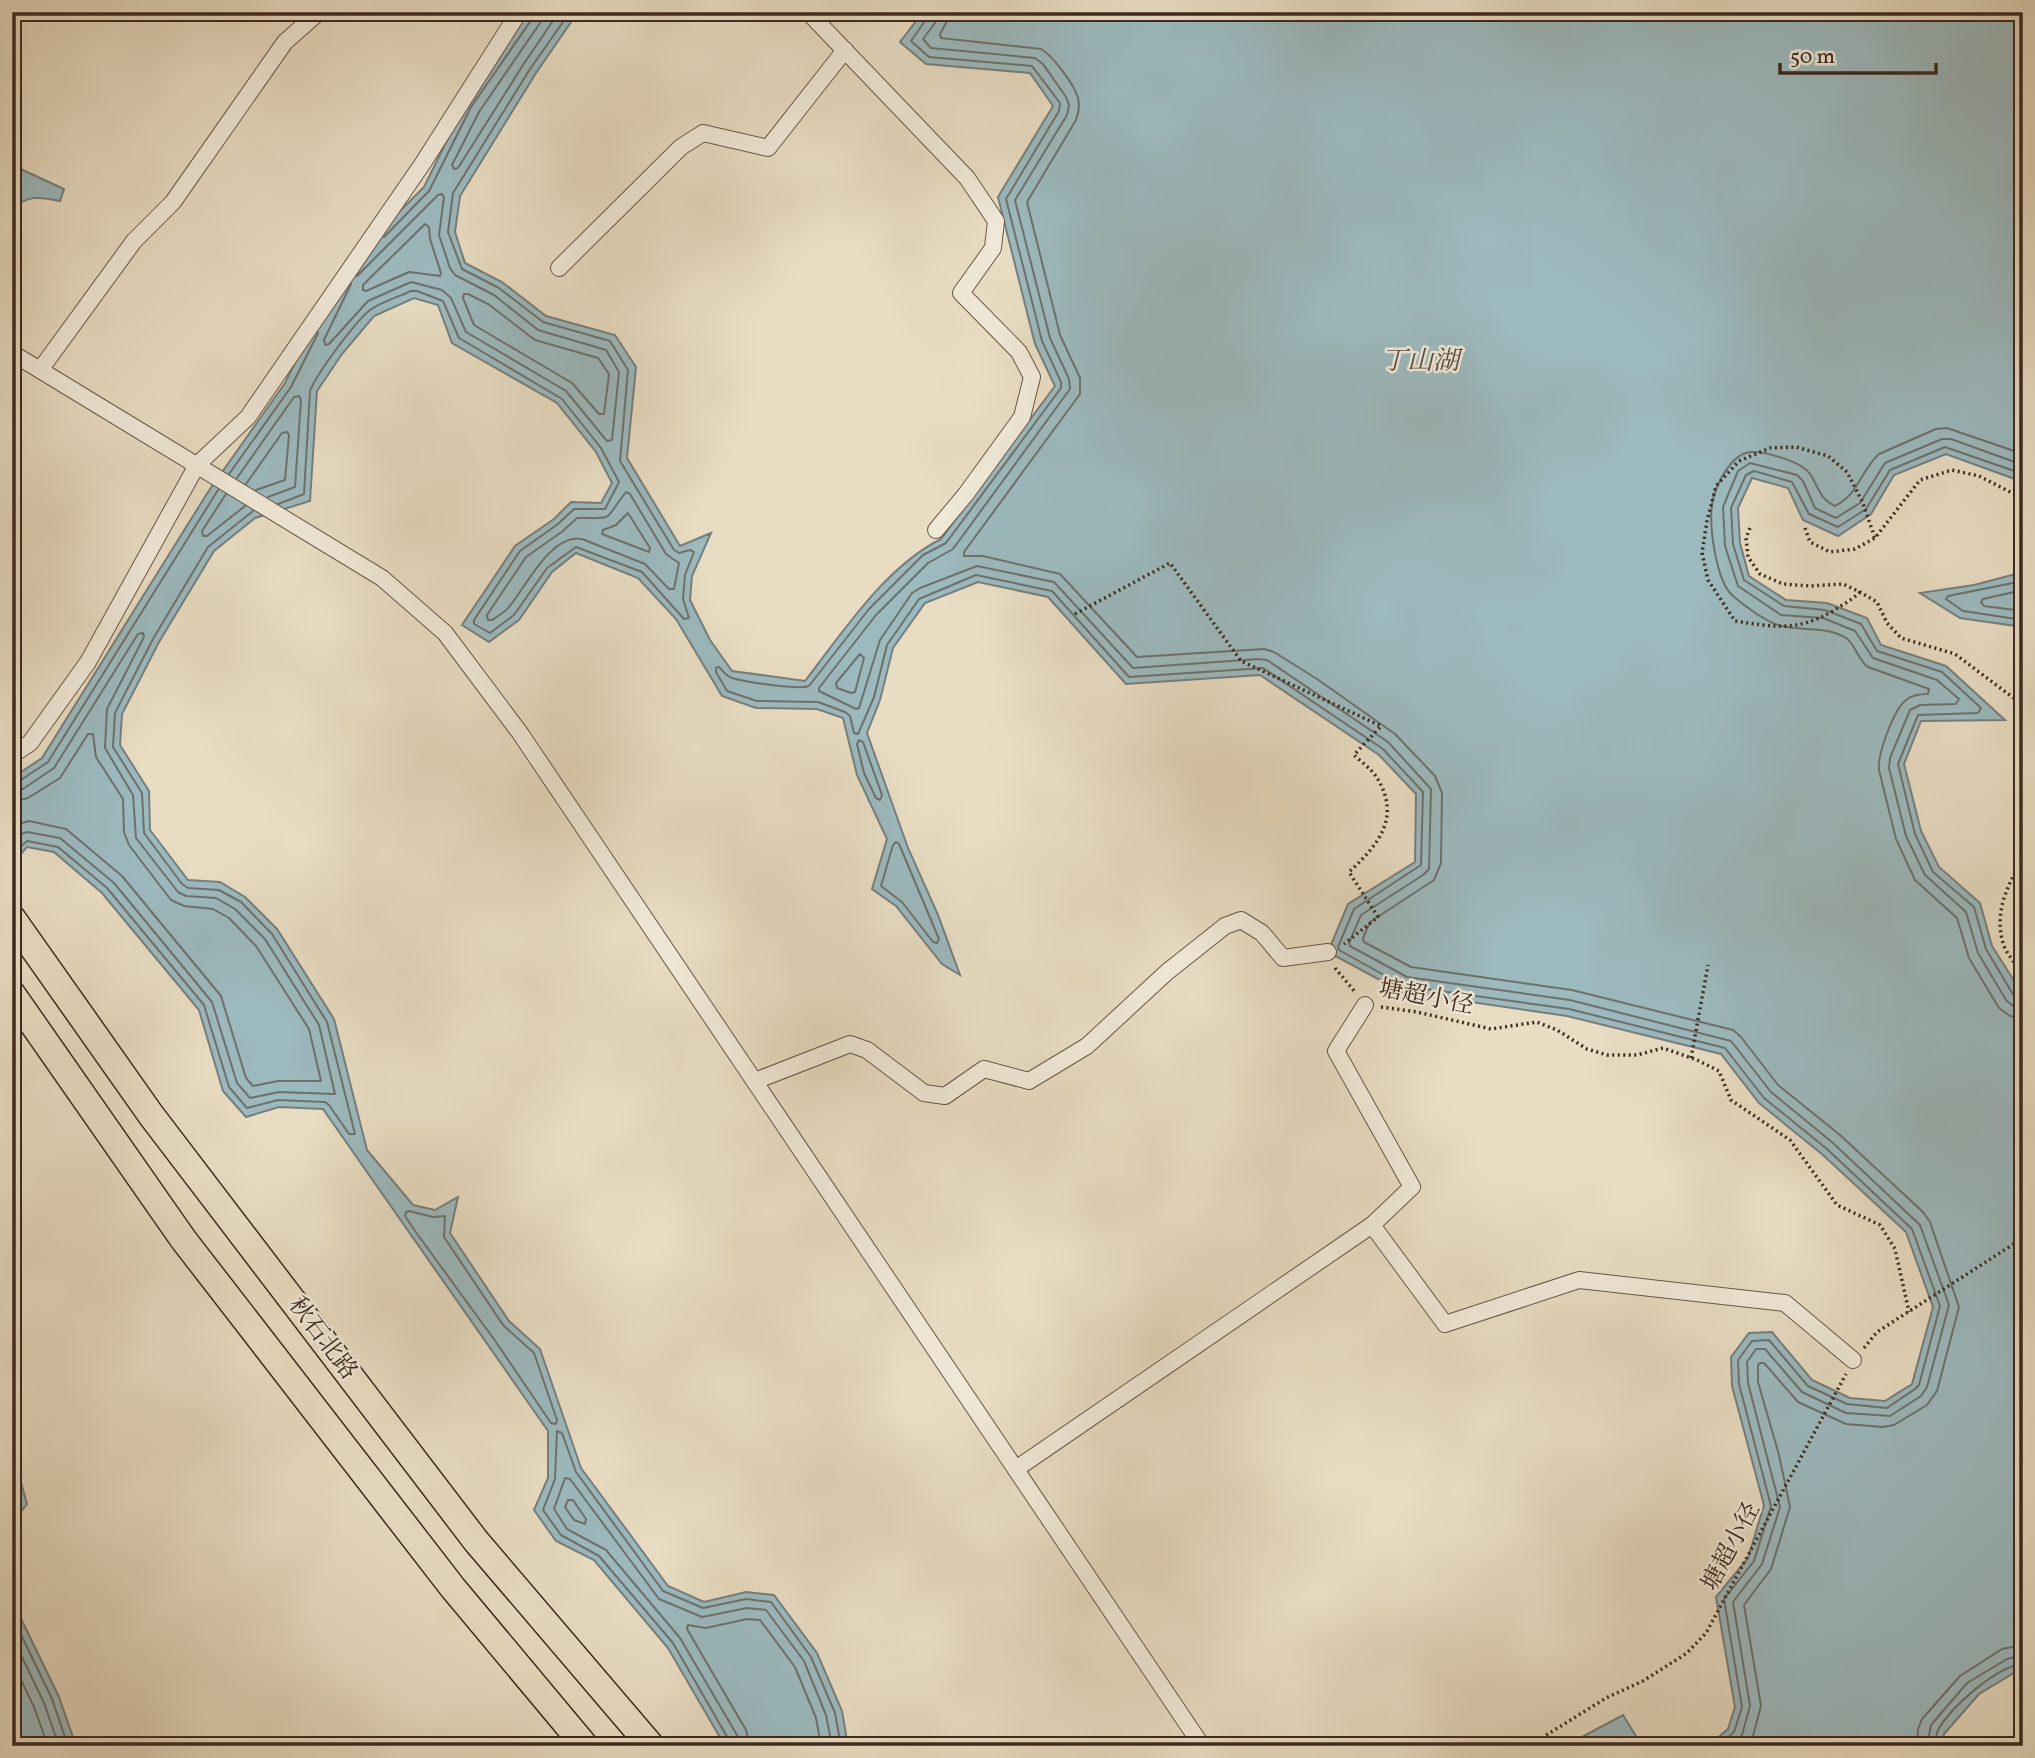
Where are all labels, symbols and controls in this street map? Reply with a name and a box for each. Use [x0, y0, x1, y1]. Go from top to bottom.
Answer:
scale bar [1780, 32, 1935, 76]
text: 50 m [1790, 43, 1835, 72]
water label: 丁山湖 [1381, 344, 1463, 380]
street label: 塘超小径 [1376, 972, 1476, 1024]
street label: 秋石北路 [280, 1290, 364, 1388]
street label: 塘超小径 [1694, 1497, 1770, 1597]

